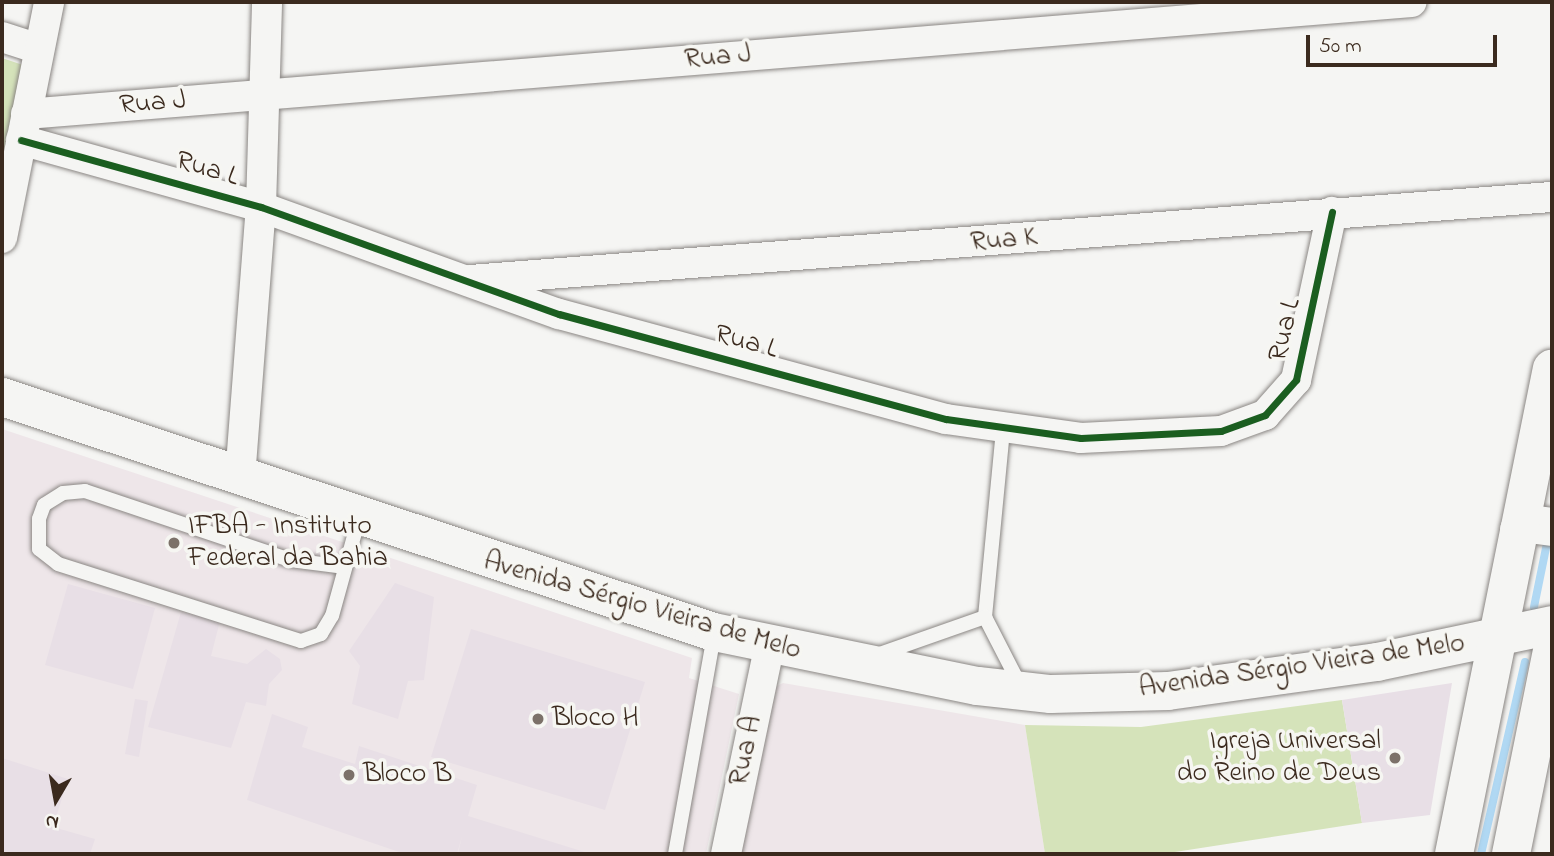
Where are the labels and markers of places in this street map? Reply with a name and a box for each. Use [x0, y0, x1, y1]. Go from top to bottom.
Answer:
place label: IFBA - Instituto Federal da Bahia [188, 510, 388, 576]
marker: IFBA - Instituto Federal da Bahia [166, 535, 182, 551]
place label: Bloco H [552, 702, 639, 736]
marker: Bloco H [530, 711, 546, 727]
place label: Igreja Universal do Reino de Deus [1177, 725, 1381, 791]
marker: Igreja Universal do Reino de Deus [1387, 750, 1403, 766]
place label: Bloco B [363, 758, 452, 792]
marker: Bloco B [341, 767, 357, 783]

